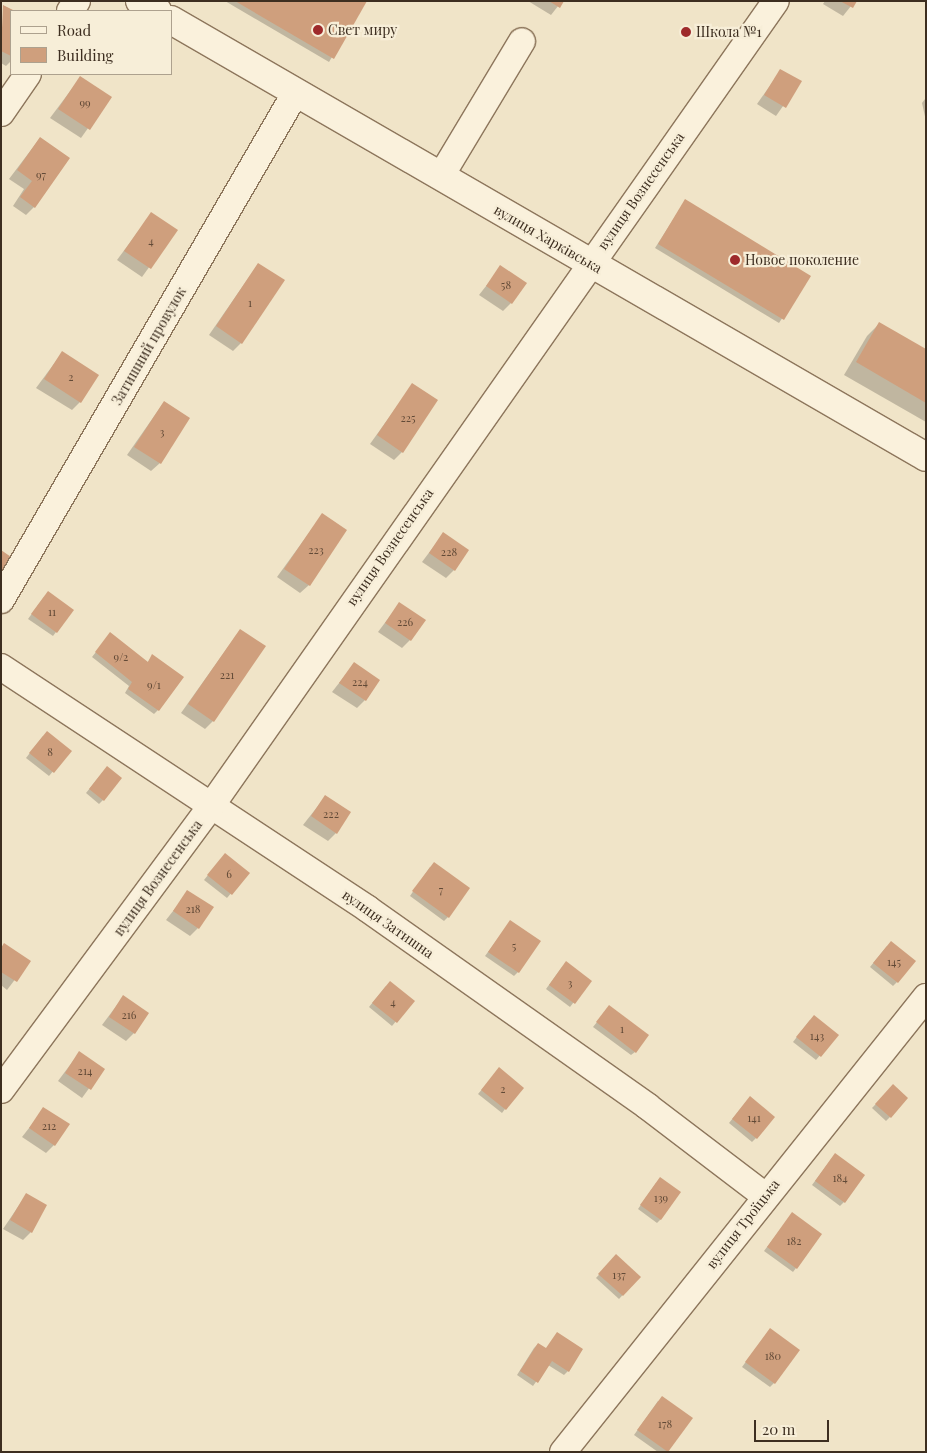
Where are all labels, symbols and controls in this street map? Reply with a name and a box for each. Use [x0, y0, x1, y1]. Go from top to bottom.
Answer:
legend [10, 10, 172, 75]
text: Road [57, 20, 91, 40]
place label: Свет миру [328, 22, 397, 38]
marker: Свет миру [312, 24, 324, 36]
place label: Школа №1 [696, 24, 762, 40]
marker: Школа №1 [680, 26, 692, 38]
text: Building [57, 45, 113, 65]
house number: 99 [79, 96, 91, 110]
street label: вулиця Вознесенська [594, 129, 688, 253]
house number: 97 [36, 168, 46, 182]
street label: вулиця Харківська [491, 201, 605, 277]
house number: 4 [148, 234, 154, 248]
place label: Новое поколение [745, 252, 859, 268]
marker: Новое поколение [729, 254, 741, 266]
house number: 58 [501, 278, 511, 292]
street label: Затишний провулок [108, 284, 190, 408]
house number: 1 [248, 296, 252, 310]
house number: 2 [68, 370, 74, 384]
house number: 225 [400, 411, 416, 425]
house number: 3 [160, 425, 164, 439]
street label: вулиця Вознесенська [343, 485, 437, 609]
house number: 223 [308, 543, 324, 557]
house number: 228 [441, 545, 457, 559]
house number: 11 [48, 605, 56, 619]
house number: 226 [397, 615, 413, 629]
house number: 9/2 [114, 650, 128, 664]
house number: 221 [220, 668, 234, 682]
house number: 224 [352, 675, 368, 689]
house number: 9/1 [147, 678, 161, 692]
house number: 8 [47, 745, 53, 759]
house number: 222 [323, 807, 339, 821]
street label: вулиця Вознесенська [110, 817, 206, 939]
house number: 6 [226, 867, 232, 881]
house number: 7 [439, 883, 443, 897]
street label: вулиця Затишна [339, 886, 437, 962]
house number: 218 [185, 902, 201, 916]
house number: 5 [512, 939, 516, 953]
house number: 145 [887, 955, 901, 969]
house number: 3 [568, 976, 572, 990]
house number: 4 [390, 995, 396, 1009]
house number: 216 [121, 1008, 137, 1022]
house number: 1 [620, 1022, 624, 1036]
house number: 143 [810, 1029, 824, 1043]
house number: 214 [78, 1064, 92, 1078]
house number: 2 [500, 1082, 506, 1096]
house number: 141 [747, 1111, 761, 1125]
house number: 212 [42, 1119, 56, 1133]
house number: 184 [832, 1171, 848, 1185]
street label: вулиця Троїцька [703, 1176, 783, 1272]
house number: 139 [654, 1191, 668, 1205]
house number: 182 [786, 1234, 802, 1248]
house number: 137 [612, 1268, 626, 1282]
house number: 180 [765, 1349, 781, 1363]
scale bar [757, 1410, 832, 1442]
house number: 178 [658, 1417, 672, 1431]
text: 20 m [762, 1419, 795, 1439]

